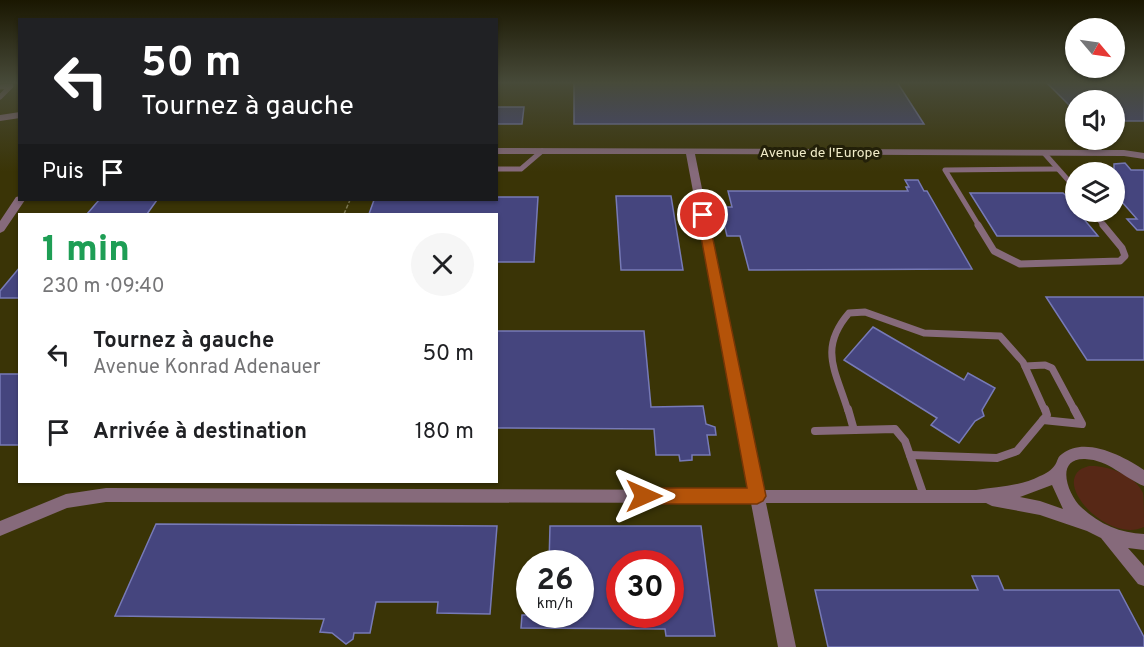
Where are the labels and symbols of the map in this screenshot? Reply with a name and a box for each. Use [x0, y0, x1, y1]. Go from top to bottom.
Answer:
north arrow [1065, 18, 1125, 78]
street label: Avenue de l'Europe [760, 145, 880, 162]
pin [677, 189, 728, 240]
position arrow [612, 464, 676, 528]
speed limit sign: 30 [606, 550, 684, 628]

